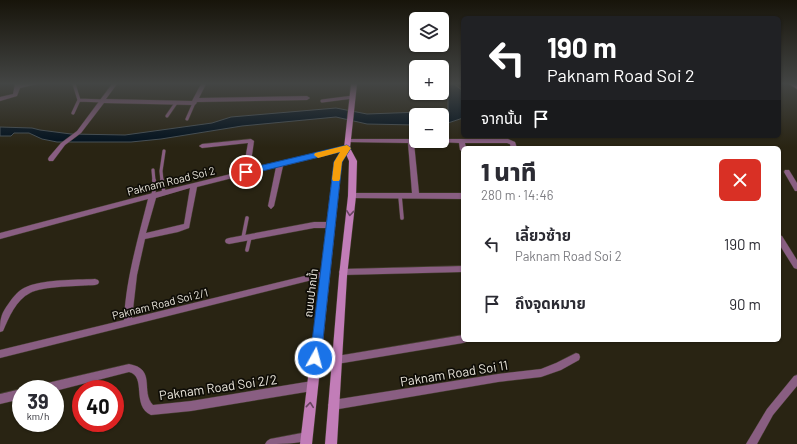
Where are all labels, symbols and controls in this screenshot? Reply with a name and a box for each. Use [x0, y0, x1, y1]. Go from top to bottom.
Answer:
map controls [409, 12, 449, 148]
button: layers [409, 12, 449, 52]
text: 190 m [547, 30, 617, 64]
icon: left [481, 32, 533, 84]
button: + [409, 60, 449, 100]
text: Paknam Road Soi 2 [547, 64, 695, 86]
button: − [409, 108, 449, 148]
icon: arrive [530, 108, 552, 130]
text: จากนั้น [481, 109, 522, 127]
pin [229, 155, 263, 189]
text: 1 นาที [481, 157, 536, 186]
button: close [719, 159, 761, 201]
icon: arrive [235, 161, 257, 183]
street label: Paknam Road Soi 2 [125, 163, 216, 198]
text: 280 m · 14:46 [481, 187, 553, 203]
one-way arrow [346, 210, 355, 216]
text: เลี้ยวซ้าย [515, 226, 571, 244]
icon: left [481, 233, 503, 255]
text: 190 m [724, 235, 761, 253]
text: Paknam Road Soi 2 [515, 248, 622, 264]
street label: ถนนปากน้ำ [300, 268, 320, 318]
street label: Paknam Road Soi 2/1 [110, 285, 209, 322]
icon: arrive [481, 293, 503, 315]
text: ถึงจุดหมาย [515, 294, 586, 312]
text: 90 m [729, 295, 761, 313]
position arrow [294, 337, 336, 379]
street label: Paknam Road Soi 11 [399, 357, 509, 389]
street label: Paknam Road Soi 2/2 [158, 371, 278, 403]
speed limit sign: 40 [72, 380, 124, 432]
text: 39 [27, 389, 49, 413]
one-way arrow [305, 402, 314, 408]
text: km/h [27, 410, 49, 422]

